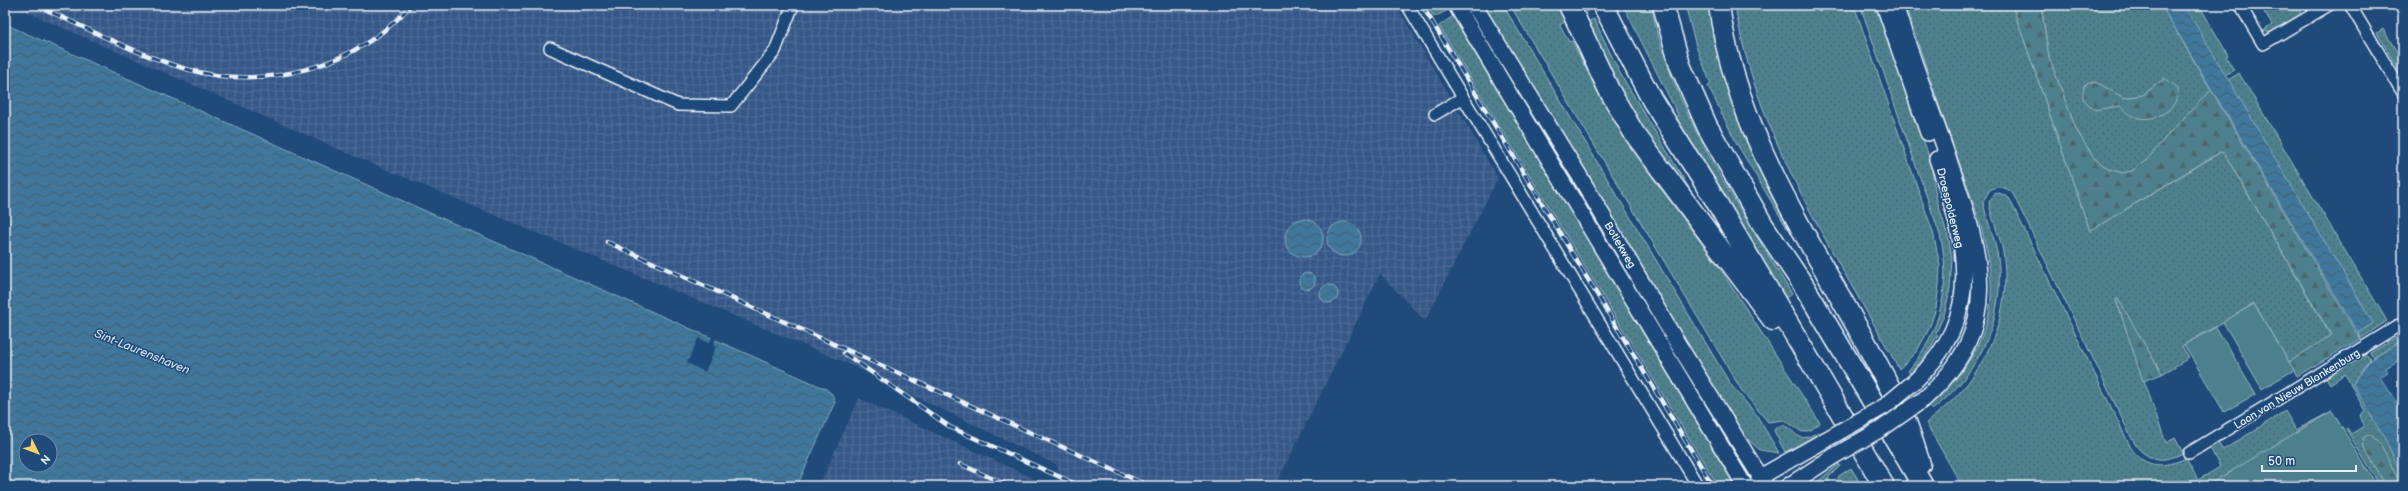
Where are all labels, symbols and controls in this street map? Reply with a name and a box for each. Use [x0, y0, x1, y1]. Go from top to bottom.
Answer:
street label: Droespolderweg [1934, 167, 1966, 249]
street label: Botlekweg [1601, 219, 1639, 271]
water label: Sint-Laurenshaven [92, 326, 192, 378]
street label: Laan van Nieuw Blankenburg [2232, 346, 2362, 432]
north arrow [18, 433, 58, 473]
scale bar [2262, 447, 2356, 473]
text: N [37, 452, 53, 467]
text: 50 m [2268, 454, 2295, 469]

